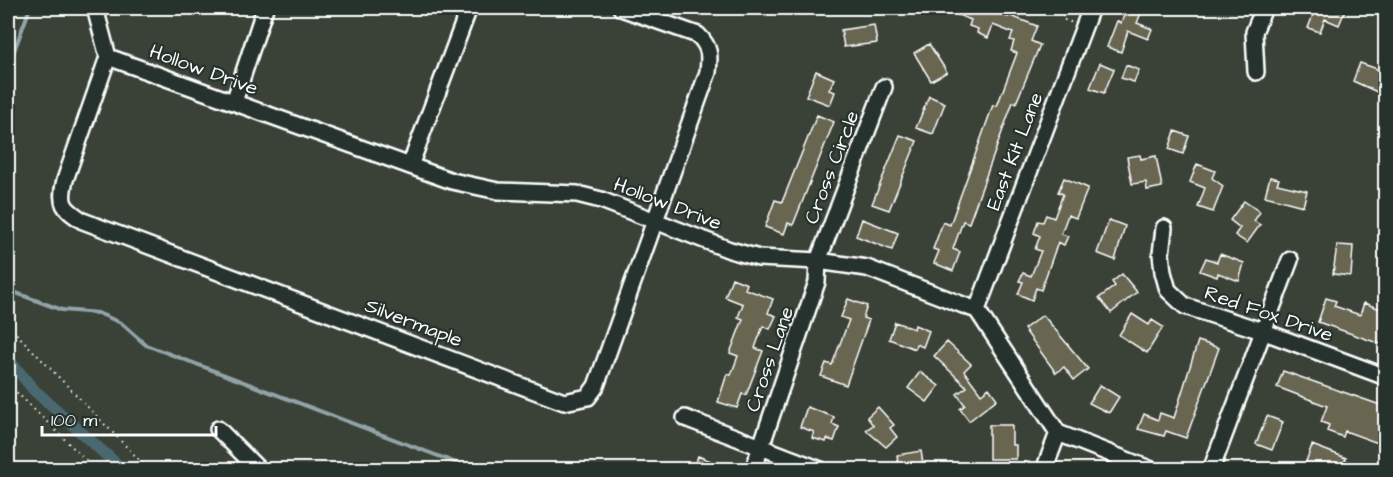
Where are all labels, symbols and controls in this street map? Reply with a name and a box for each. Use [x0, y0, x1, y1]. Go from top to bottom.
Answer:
street label: Hollow Drive [146, 37, 262, 103]
street label: East Kit Lane [980, 88, 1050, 214]
street label: Cross Circle [797, 106, 866, 228]
street label: Hollow Drive [610, 171, 726, 237]
street label: Red Fox Drive [1201, 279, 1337, 349]
street label: Silvermaple [361, 292, 466, 354]
street label: Cross Lane [739, 303, 801, 416]
scale bar [42, 399, 216, 437]
text: 100 m [51, 408, 97, 433]

